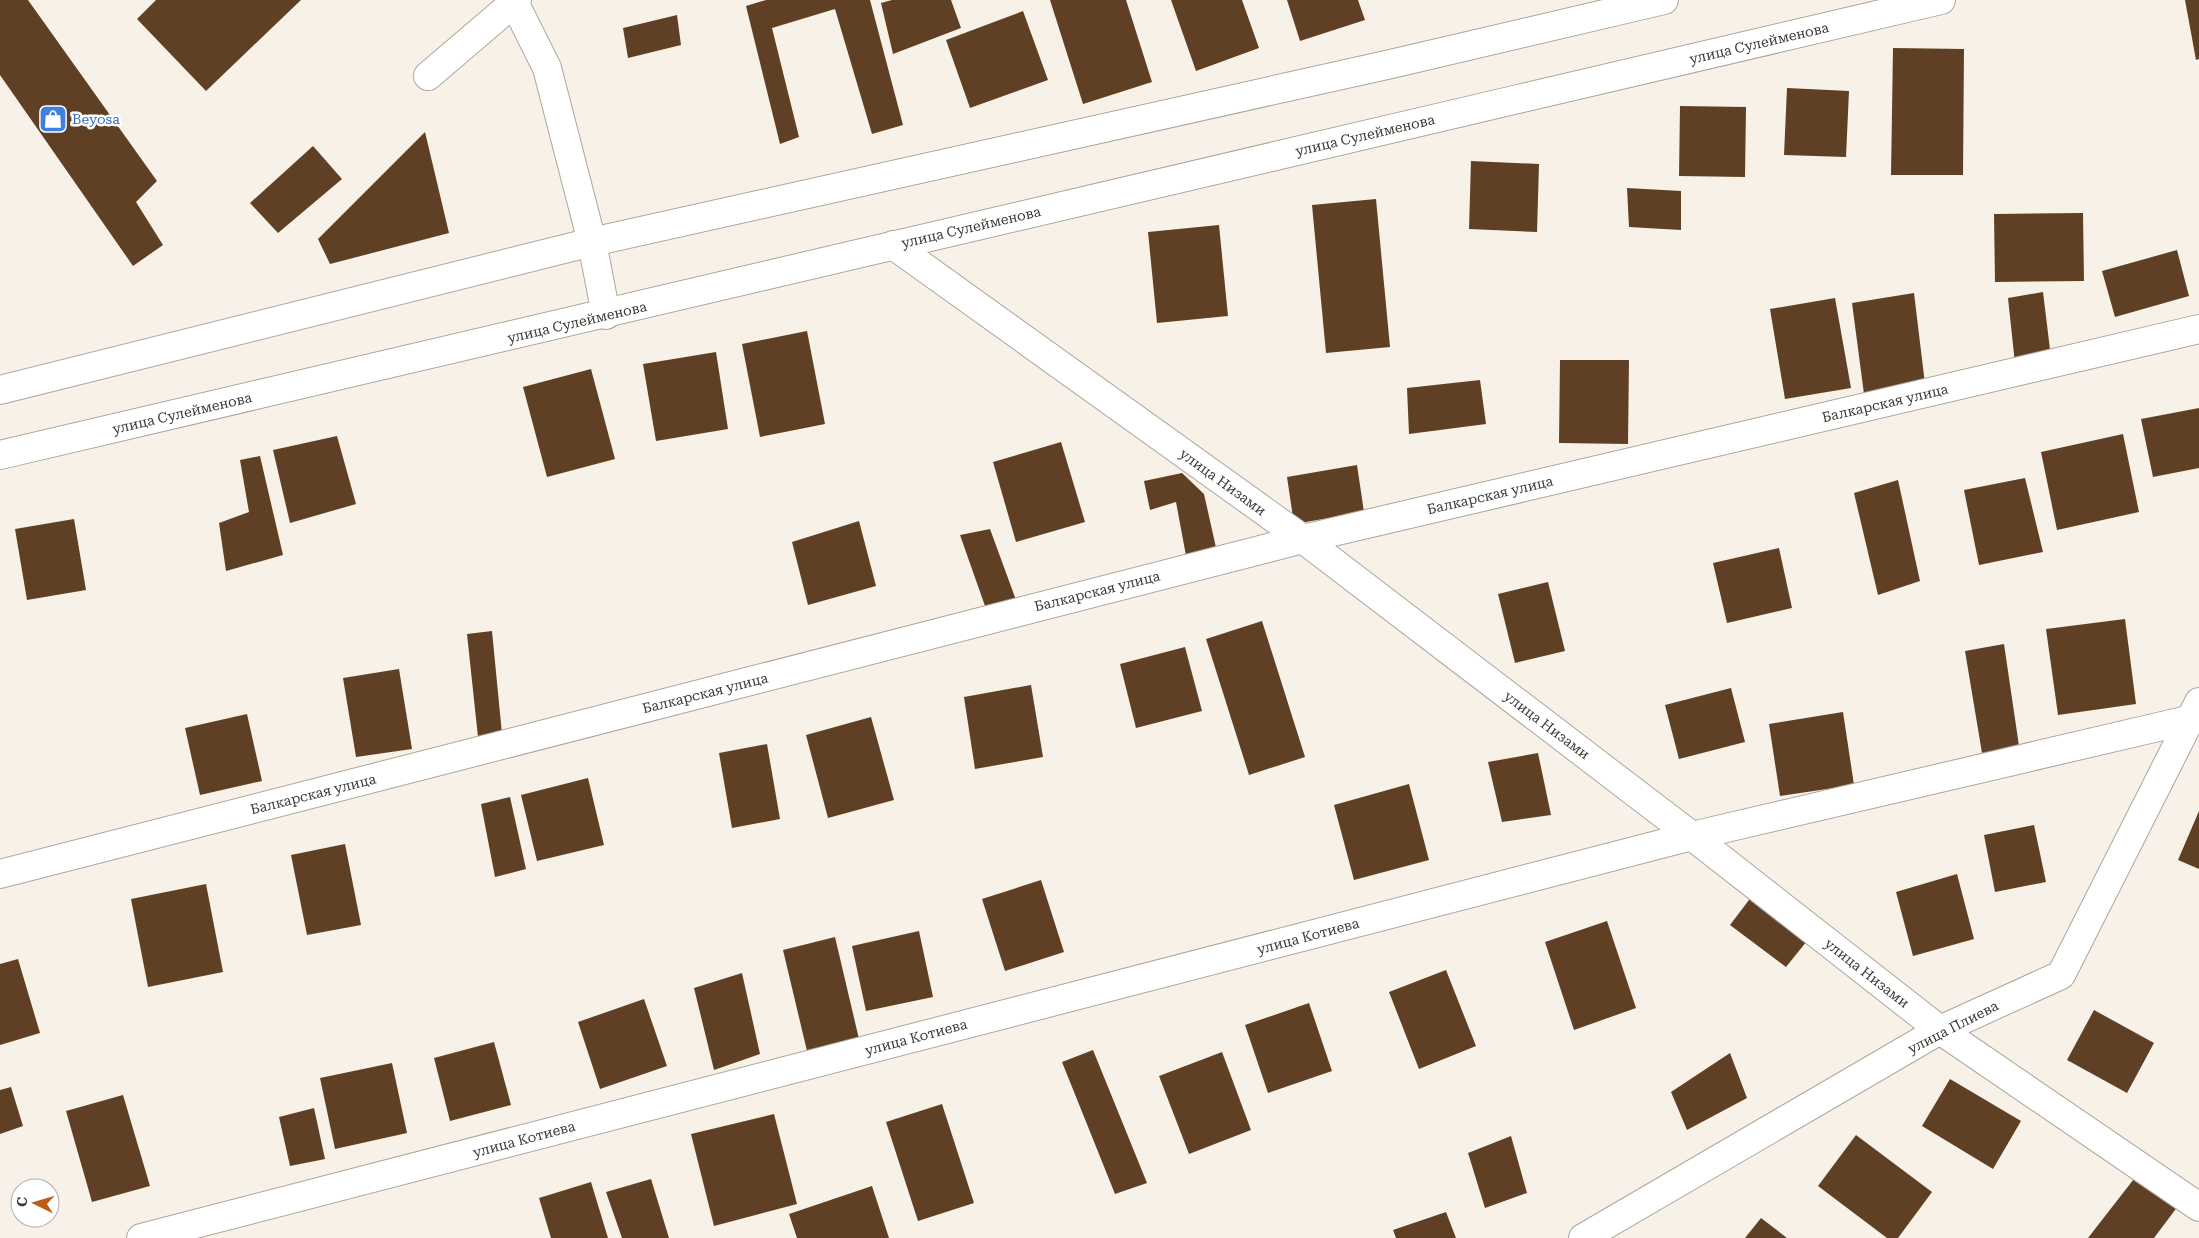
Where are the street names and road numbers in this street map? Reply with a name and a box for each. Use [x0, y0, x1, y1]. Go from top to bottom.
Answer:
street label: улица Сулейменова [1688, 19, 1831, 67]
street label: улица Сулейменова [1294, 111, 1437, 159]
street label: улица Сулейменова [900, 203, 1043, 251]
street label: улица Сулейменова [506, 298, 649, 346]
street label: Балкарская улица [1820, 381, 1950, 425]
street label: улица Сулейменова [111, 389, 254, 437]
street label: улица Низами [1177, 445, 1269, 519]
street label: Балкарская улица [1425, 473, 1555, 517]
street label: Балкарская улица [1032, 568, 1162, 614]
street label: Балкарская улица [640, 670, 770, 716]
street label: улица Низами [1501, 688, 1593, 762]
street label: Балкарская улица [248, 771, 378, 817]
street label: улица Котиева [1255, 915, 1361, 957]
street label: улица Низами [1822, 935, 1912, 1011]
street label: улица Плиева [1905, 997, 2001, 1057]
street label: улица Котиева [863, 1016, 969, 1058]
street label: улица Котиева [471, 1118, 577, 1160]

